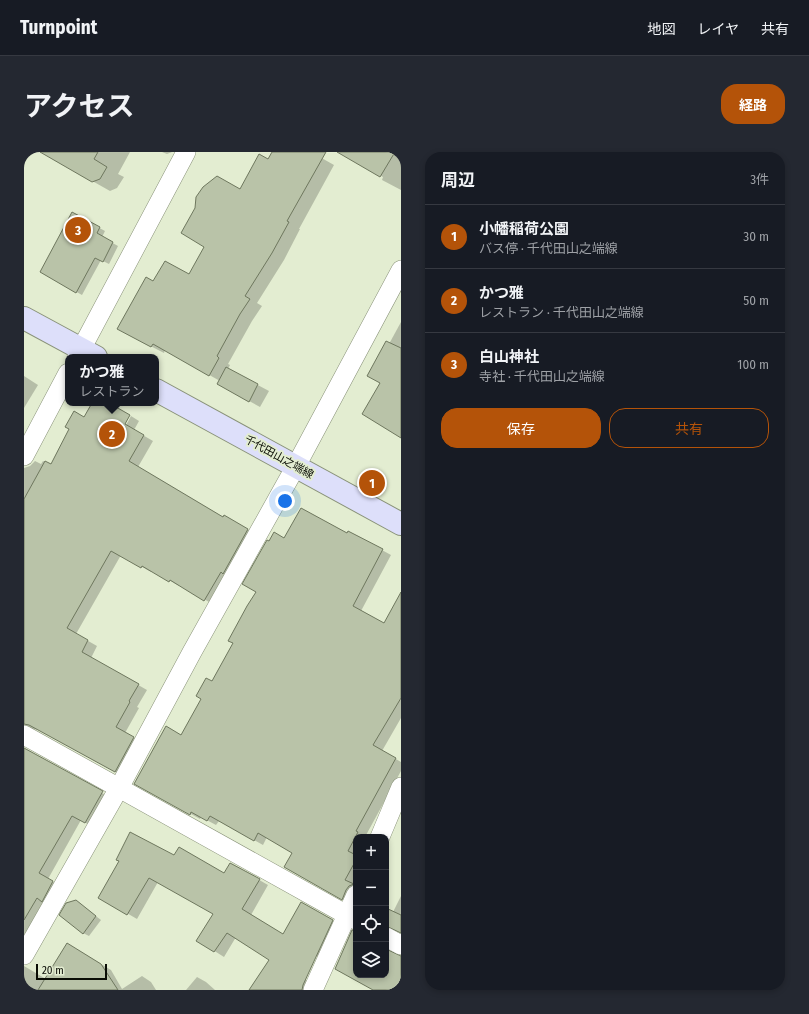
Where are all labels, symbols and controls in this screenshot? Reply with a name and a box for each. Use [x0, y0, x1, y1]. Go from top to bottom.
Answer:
text: Turnpoint [20, 16, 97, 39]
text: 地図 [647, 21, 675, 38]
text: レイヤ [697, 21, 739, 38]
text: 共有 [761, 21, 789, 38]
button: 経路 [721, 84, 785, 124]
text: アクセス [24, 90, 135, 123]
text: 周辺 [441, 170, 475, 191]
text: 3件 [750, 172, 769, 187]
pin: 3 [65, 215, 91, 245]
text: 小幡稲荷公園 [479, 220, 569, 238]
text: 1 [451, 229, 457, 244]
text: 30 m [743, 229, 769, 244]
text: バス停 · 千代田山之端線 [479, 241, 618, 256]
text: かつ雅 [479, 284, 524, 302]
text: 2 [451, 293, 457, 308]
text: 50 m [743, 293, 769, 308]
text: レストラン · 千代田山之端線 [479, 305, 644, 320]
text: 白山神社 [479, 348, 539, 366]
popup [65, 354, 159, 406]
text: 3 [451, 357, 457, 372]
text: 100 m [737, 357, 769, 372]
text: かつ雅 [79, 363, 125, 381]
text: 寺社 · 千代田山之端線 [479, 369, 605, 384]
text: レストラン [79, 384, 145, 399]
button: 保存 [441, 408, 601, 448]
button: 共有 [609, 408, 769, 448]
pin: 2 [99, 419, 125, 449]
street label: 千代田山之端線 [242, 433, 316, 481]
pin: 1 [359, 468, 385, 498]
your location [275, 491, 295, 511]
map controls [353, 834, 389, 978]
button: + [353, 834, 389, 870]
button: − [353, 870, 389, 906]
button: locate [353, 906, 389, 942]
button: layers [353, 942, 389, 978]
scale bar [36, 962, 107, 981]
text: 20 m [42, 964, 64, 977]

